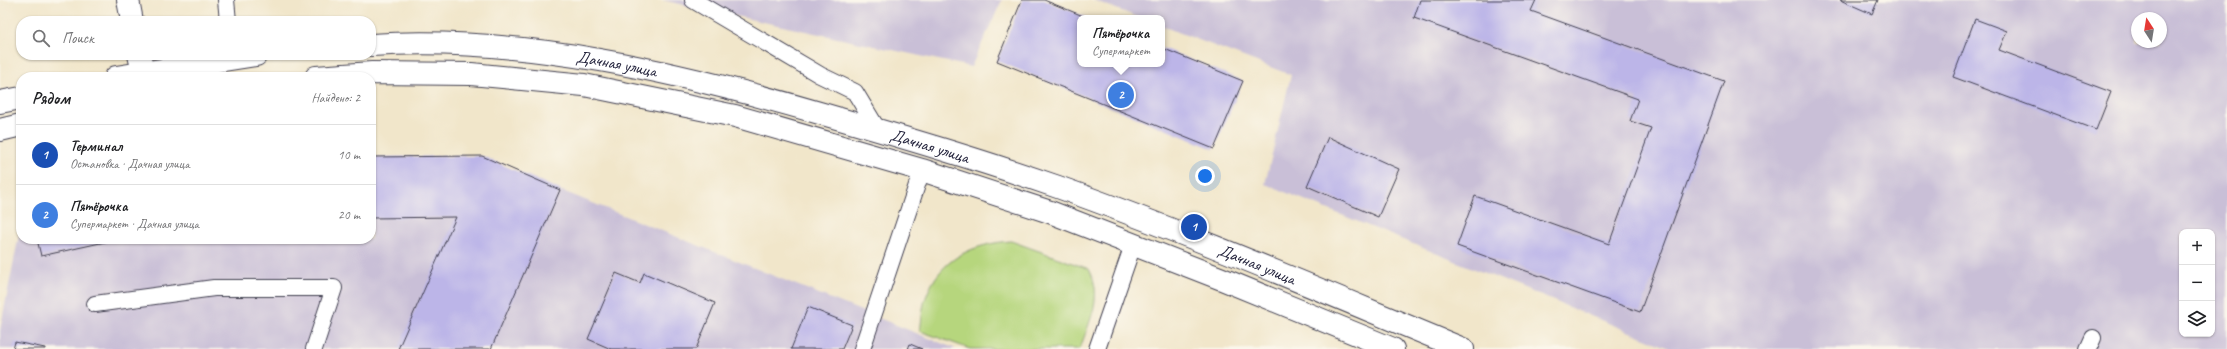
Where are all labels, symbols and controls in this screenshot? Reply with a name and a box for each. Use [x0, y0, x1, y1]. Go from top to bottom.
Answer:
north arrow [2131, 12, 2167, 48]
popup [1077, 15, 1165, 67]
search box [16, 16, 376, 60]
text: Пятёрочка [1092, 24, 1149, 43]
icon: search [30, 27, 52, 49]
text: Поиск [62, 29, 94, 48]
text: Супермаркет [1092, 43, 1150, 59]
street label: Дачная улица [575, 46, 661, 82]
pin: 2 [1108, 80, 1134, 110]
text: Рядом [32, 88, 70, 109]
text: Найдено: 2 [312, 90, 360, 106]
street label: Дачная улица [888, 124, 974, 168]
text: Терминал [70, 137, 122, 156]
text: 1 [42, 147, 48, 163]
text: 10 m [338, 147, 360, 163]
text: Остановка · Дачная улица [70, 156, 190, 172]
your location [1195, 166, 1215, 186]
text: Пятёрочка [70, 197, 127, 216]
text: 2 [42, 207, 48, 223]
text: 20 m [338, 207, 360, 223]
pin: 1 [1181, 212, 1207, 242]
text: Супермаркет · Дачная улица [70, 216, 199, 232]
map controls [2179, 229, 2215, 337]
button: + [2179, 229, 2215, 265]
street label: Дачная улица [1215, 239, 1301, 290]
button: − [2179, 265, 2215, 301]
button: layers [2179, 301, 2215, 337]

